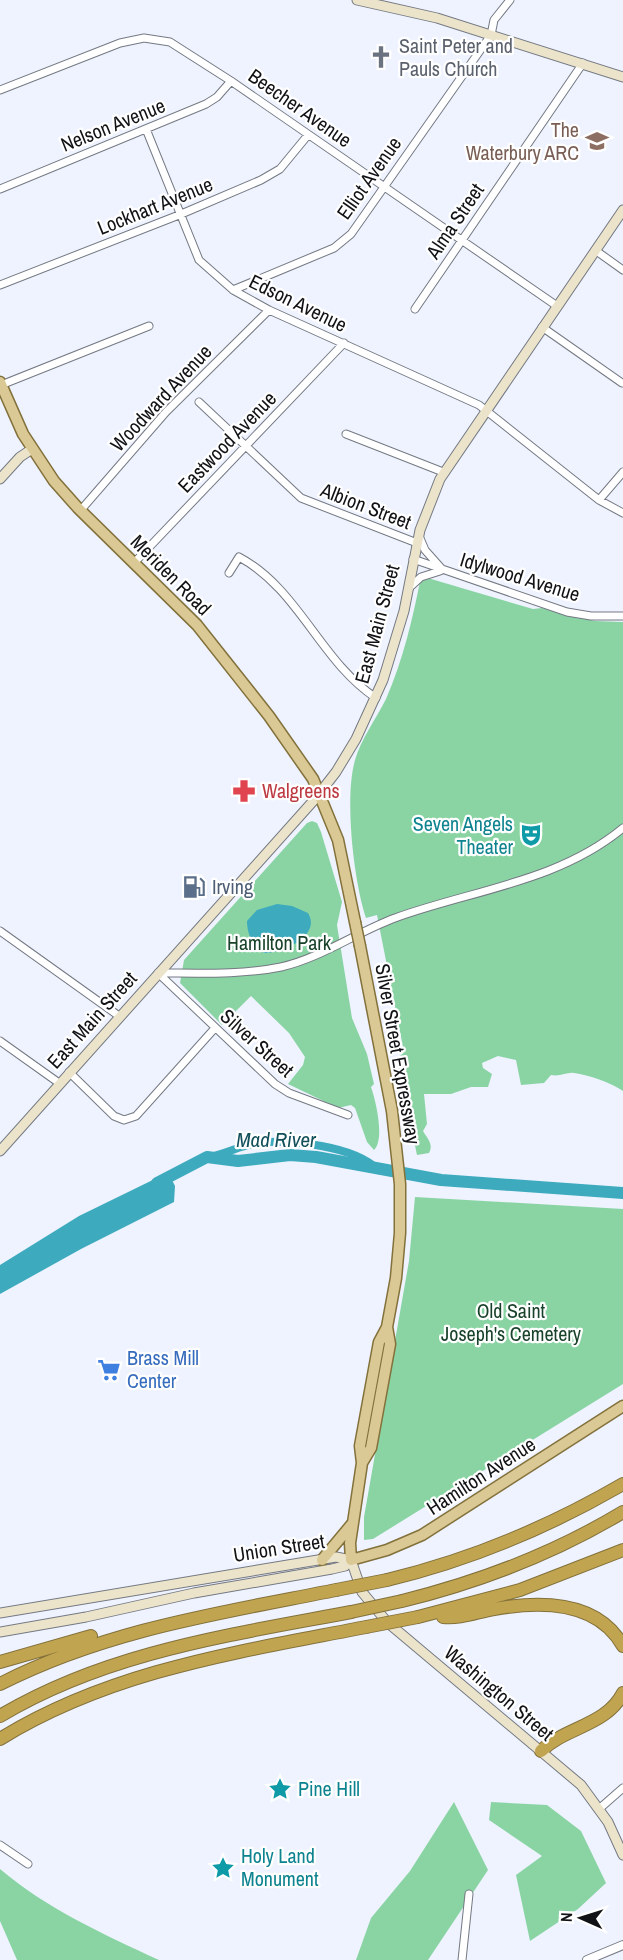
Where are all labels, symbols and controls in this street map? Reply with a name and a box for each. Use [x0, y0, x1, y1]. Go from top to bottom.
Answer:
place label: Saint Peter and Pauls Church [399, 32, 513, 82]
church icon: Saint Peter and Pauls Church [368, 44, 394, 70]
street label: Beecher Avenue [243, 62, 357, 153]
street label: Nelson Avenue [57, 91, 169, 158]
place label: The Waterbury ARC [466, 116, 579, 166]
school or university icon: The Waterbury ARC [584, 128, 610, 154]
street label: Elliot Avenue [330, 131, 407, 225]
street label: Lockhart Avenue [93, 170, 216, 241]
street label: Alma Street [419, 177, 490, 265]
street label: Edson Avenue [245, 267, 352, 338]
street label: Woodward Avenue [104, 338, 217, 457]
street label: Eastwood Avenue [171, 385, 282, 498]
street label: Albion Street [316, 476, 416, 535]
street label: Meriden Road [125, 528, 218, 621]
street label: Idylwood Avenue [457, 546, 583, 608]
street label: East Main Street [348, 561, 405, 686]
place label: Walgreens [262, 777, 340, 804]
pharmacy icon: Walgreens [231, 778, 257, 804]
place label: Seven Angels Theater [413, 810, 514, 860]
theatre icon: Seven Angels Theater [518, 822, 544, 848]
place label: Irving [212, 873, 253, 900]
fuel station icon: Irving [181, 874, 207, 900]
park label: Hamilton Park [227, 929, 332, 956]
street label: Silver Street Expressway [369, 961, 428, 1147]
street label: East Main Street [41, 965, 143, 1074]
street label: Silver Street [215, 1002, 300, 1083]
water label: Mad River [236, 1125, 317, 1154]
park label: Old Saint Joseph's Cemetery [441, 1297, 582, 1347]
place label: Brass Mill Center [127, 1344, 199, 1394]
supermarket icon: Brass Mill Center [96, 1357, 122, 1383]
street label: Hamilton Avenue [421, 1430, 540, 1521]
street label: Union Street [231, 1527, 327, 1568]
street label: Washington Street [439, 1639, 560, 1747]
place label: Pine Hill [298, 1775, 360, 1802]
place icon: Pine Hill [267, 1776, 293, 1802]
place label: Holy Land Monument [241, 1842, 319, 1892]
place icon: Holy Land Monument [210, 1855, 236, 1881]
north arrow [551, 1888, 611, 1948]
text: N [555, 1912, 577, 1923]

